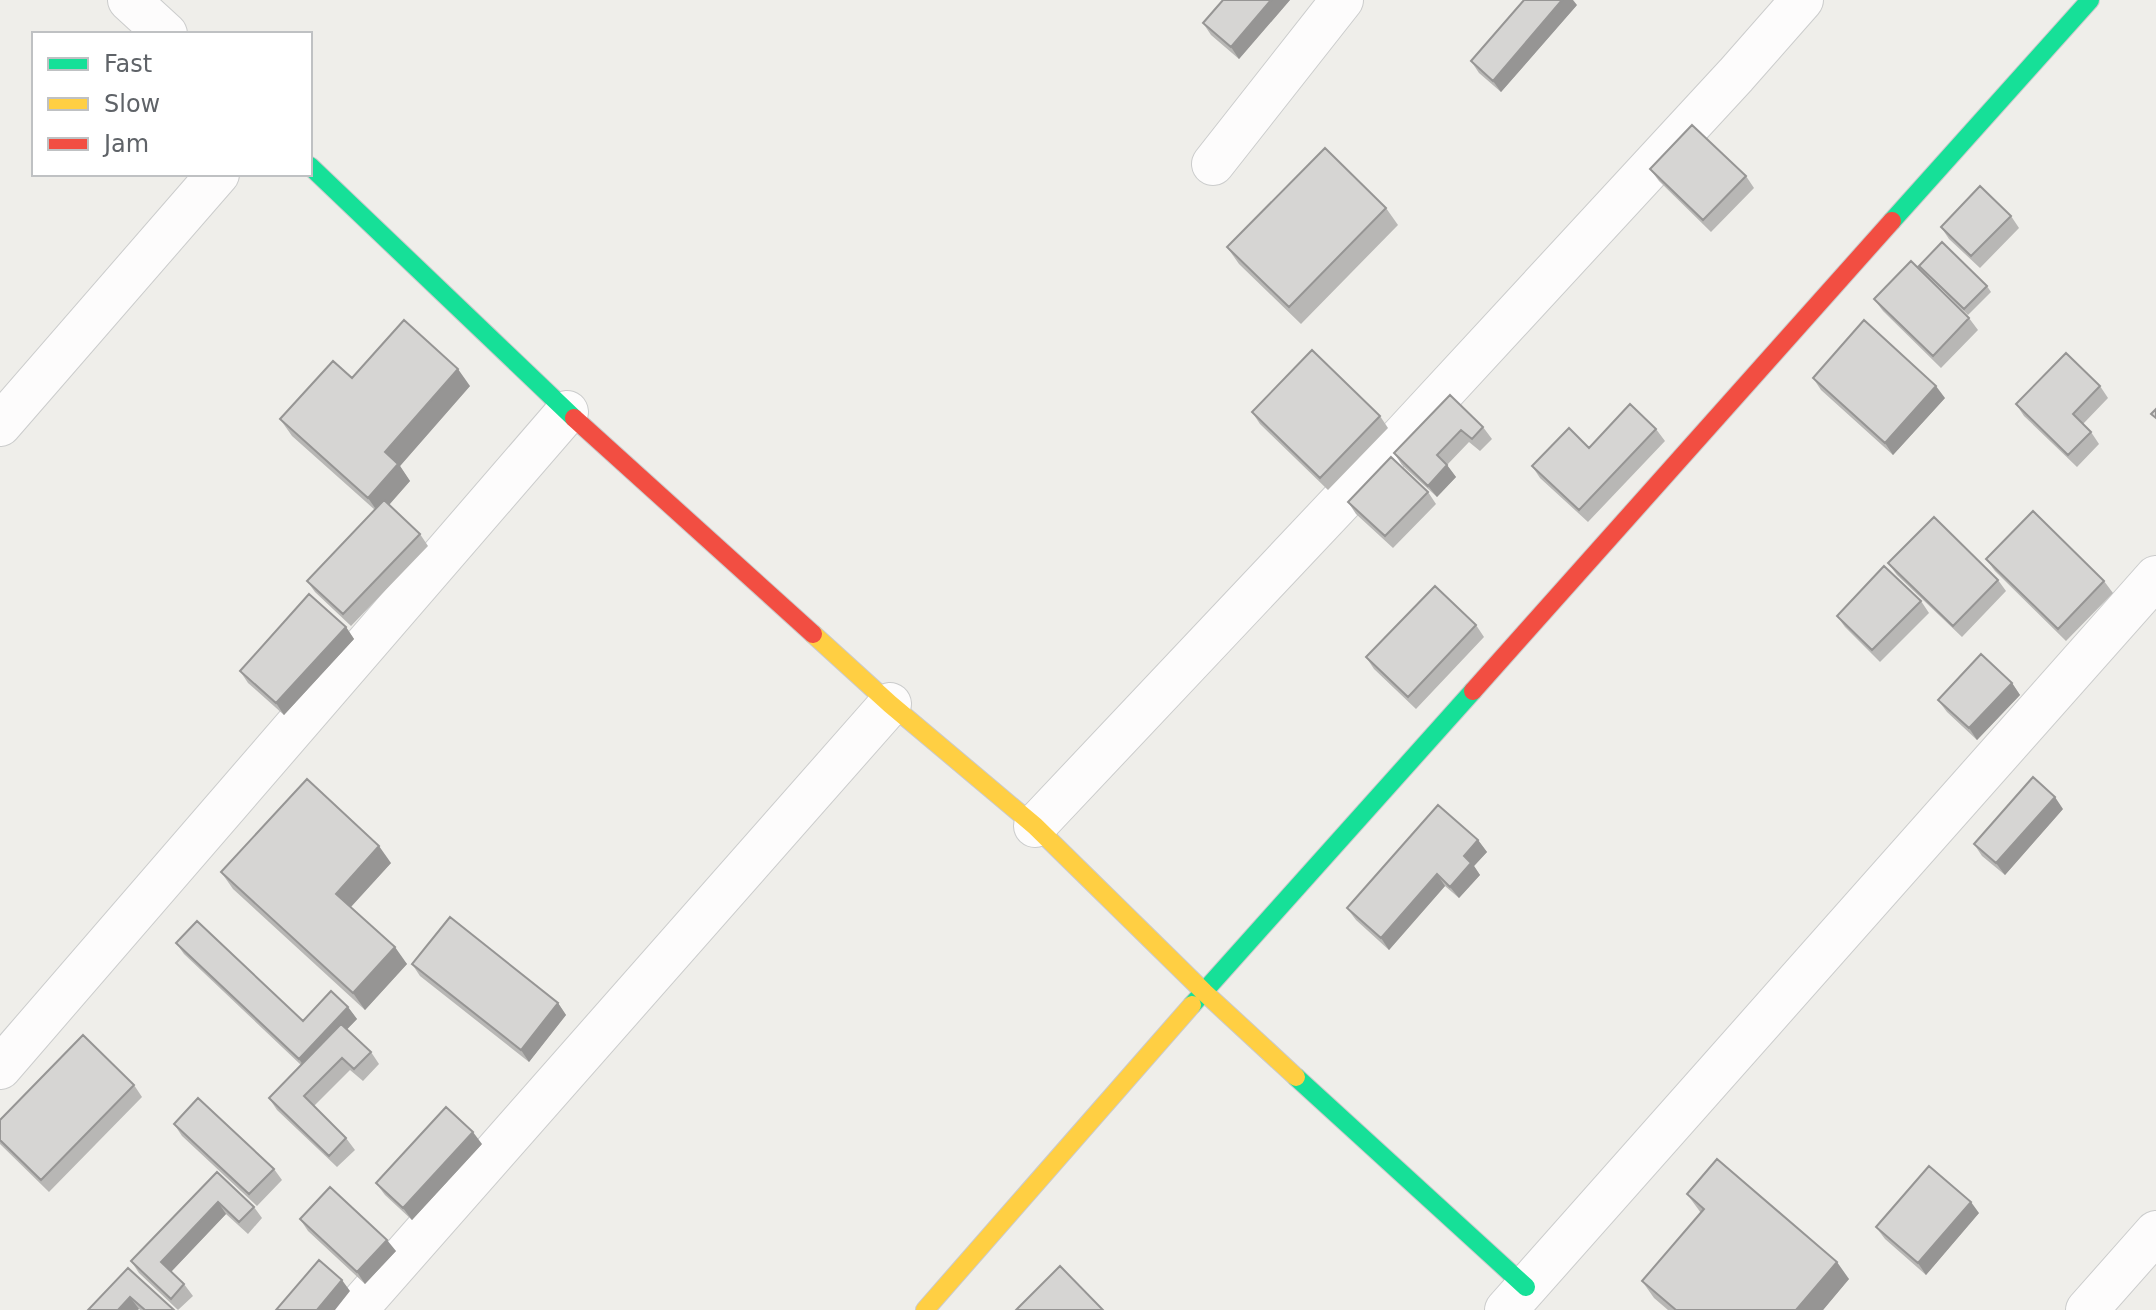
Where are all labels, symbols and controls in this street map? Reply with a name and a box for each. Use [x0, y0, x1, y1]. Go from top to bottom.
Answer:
legend [32, 32, 312, 176]
text: Fast [104, 50, 152, 78]
text: Slow [104, 90, 160, 118]
text: Jam [102, 130, 149, 158]

